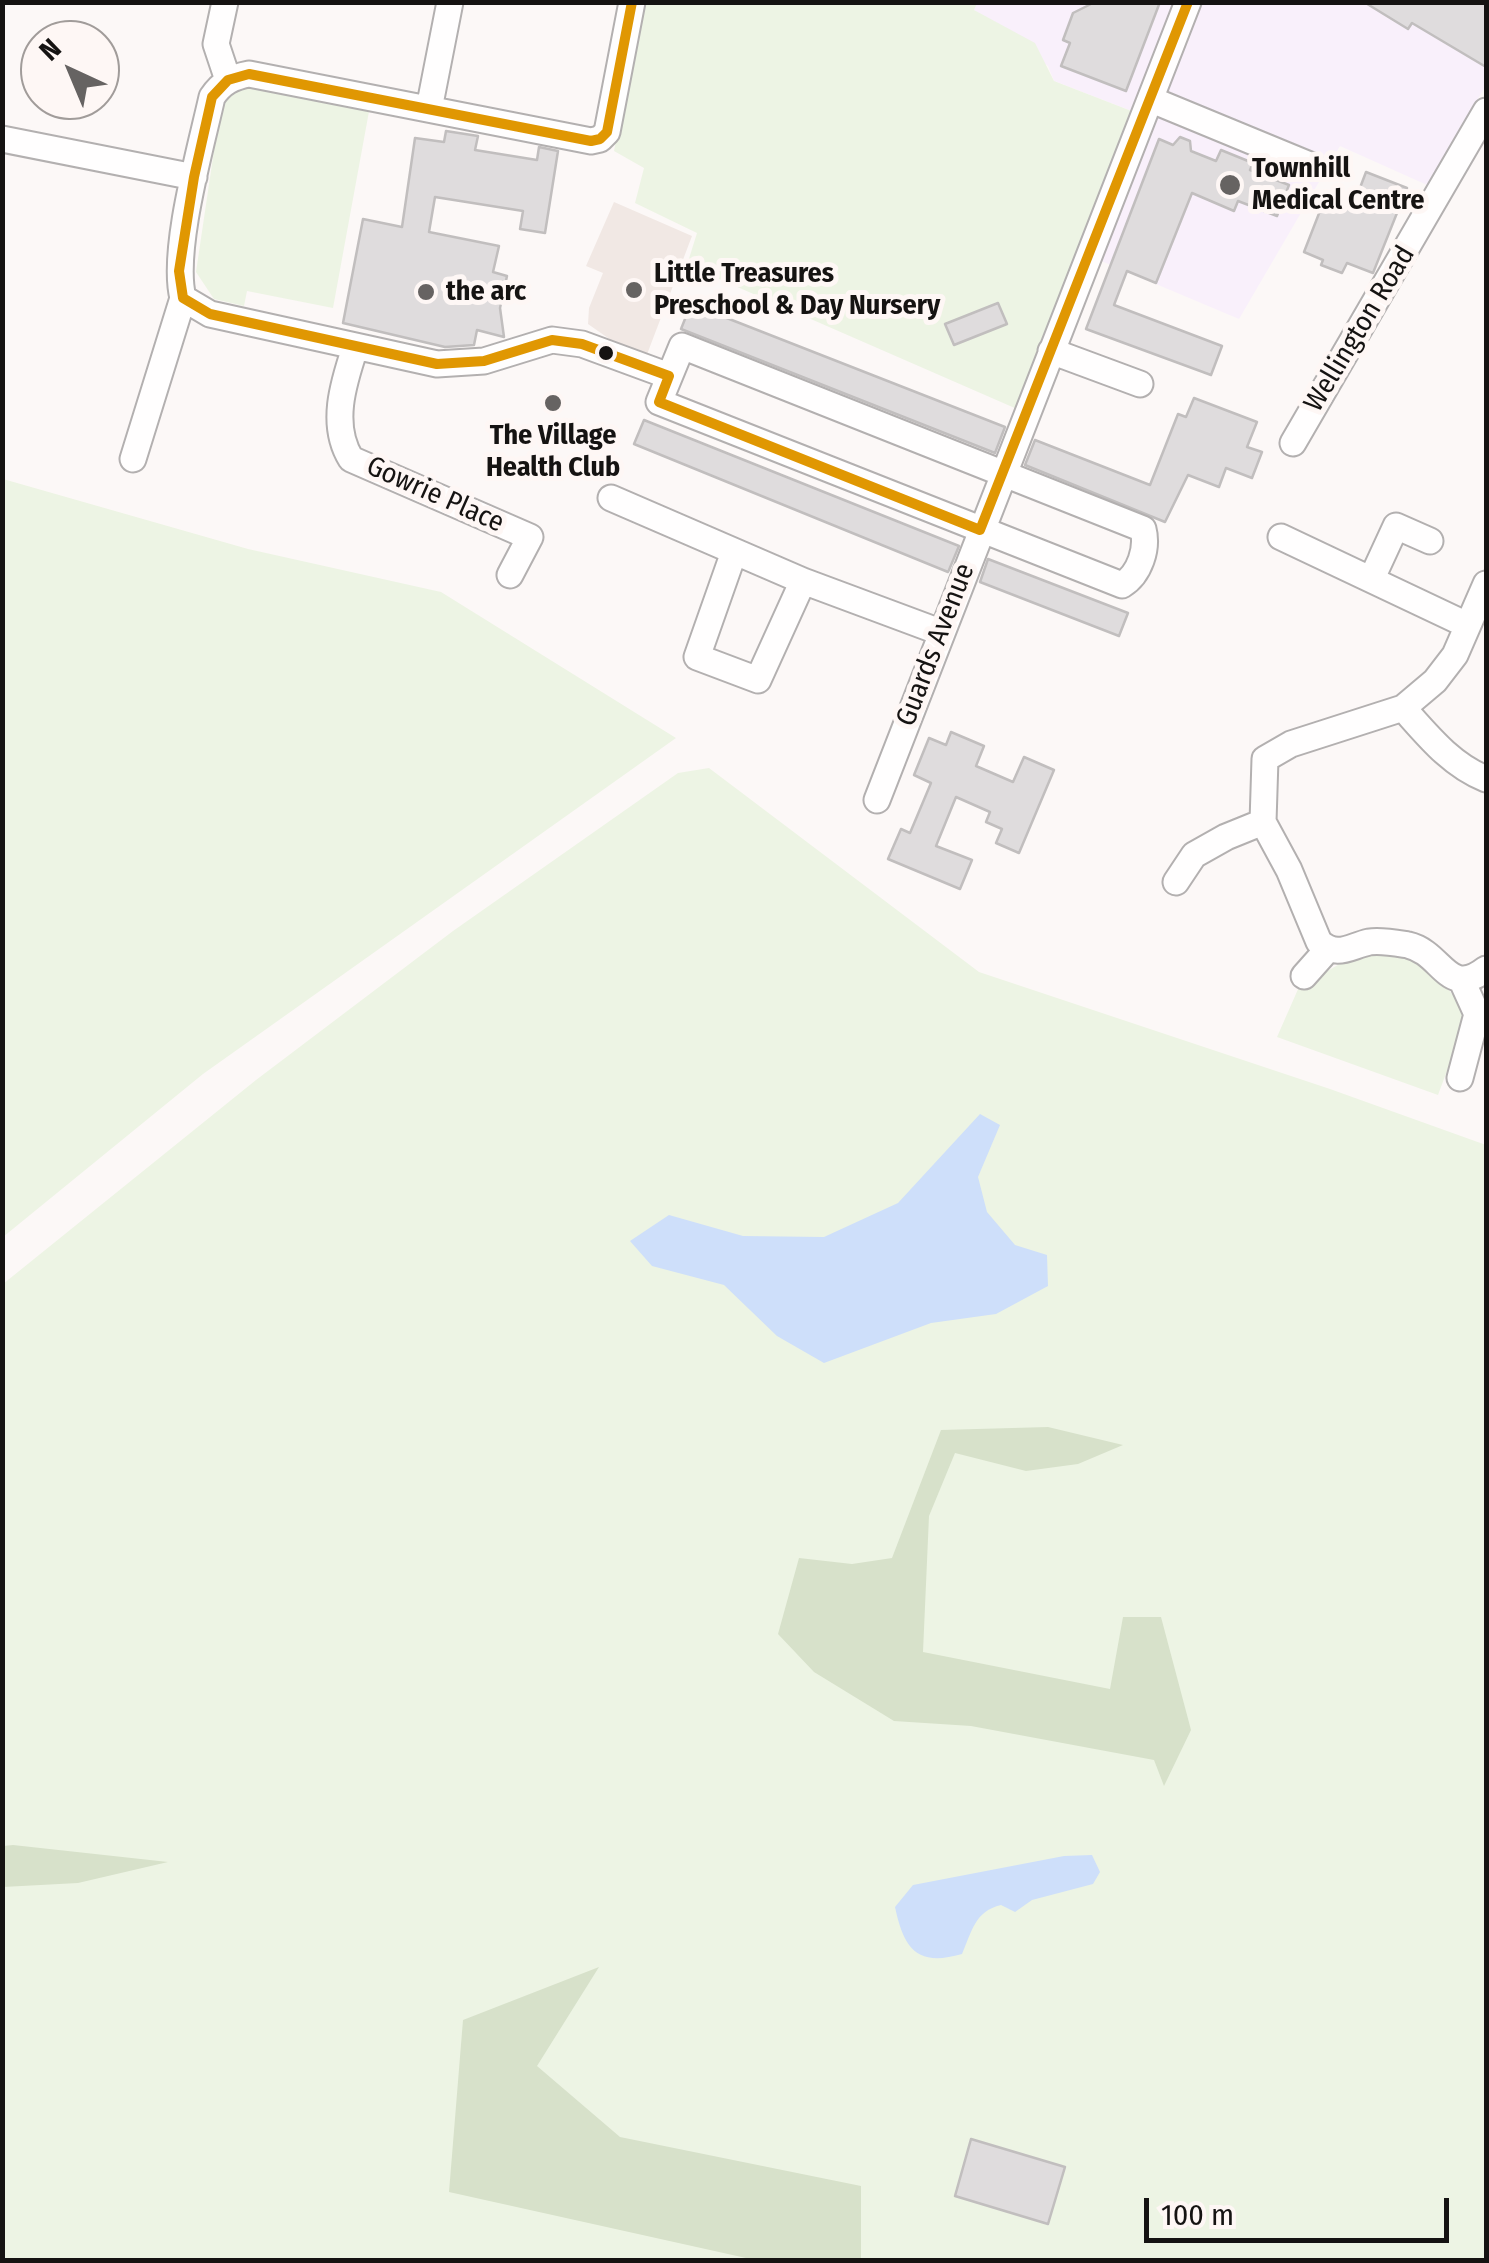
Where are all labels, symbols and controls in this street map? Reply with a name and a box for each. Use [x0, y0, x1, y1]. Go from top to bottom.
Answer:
north arrow [20, 20, 120, 120]
text: N [33, 32, 68, 67]
place label: Townhill Medical Centre [1252, 152, 1424, 218]
marker: Townhill Medical Centre [1217, 172, 1243, 198]
street label: Wellington Road [1297, 240, 1423, 418]
place label: Little Treasures Preschool & Day Nursery [654, 257, 940, 323]
place label: the arc [446, 275, 526, 309]
marker: Little Treasures Preschool & Day Nursery [623, 279, 645, 301]
marker: the arc [415, 281, 437, 303]
unlabelled marker [596, 343, 616, 363]
marker: The Village Health Club [542, 392, 564, 414]
place label: The Village Health Club [486, 419, 620, 485]
street label: Gowrie Place [361, 450, 509, 540]
street label: Guards Avenue [890, 559, 982, 731]
scale bar [1149, 2178, 1454, 2240]
text: 100 m [1161, 2197, 1234, 2233]

